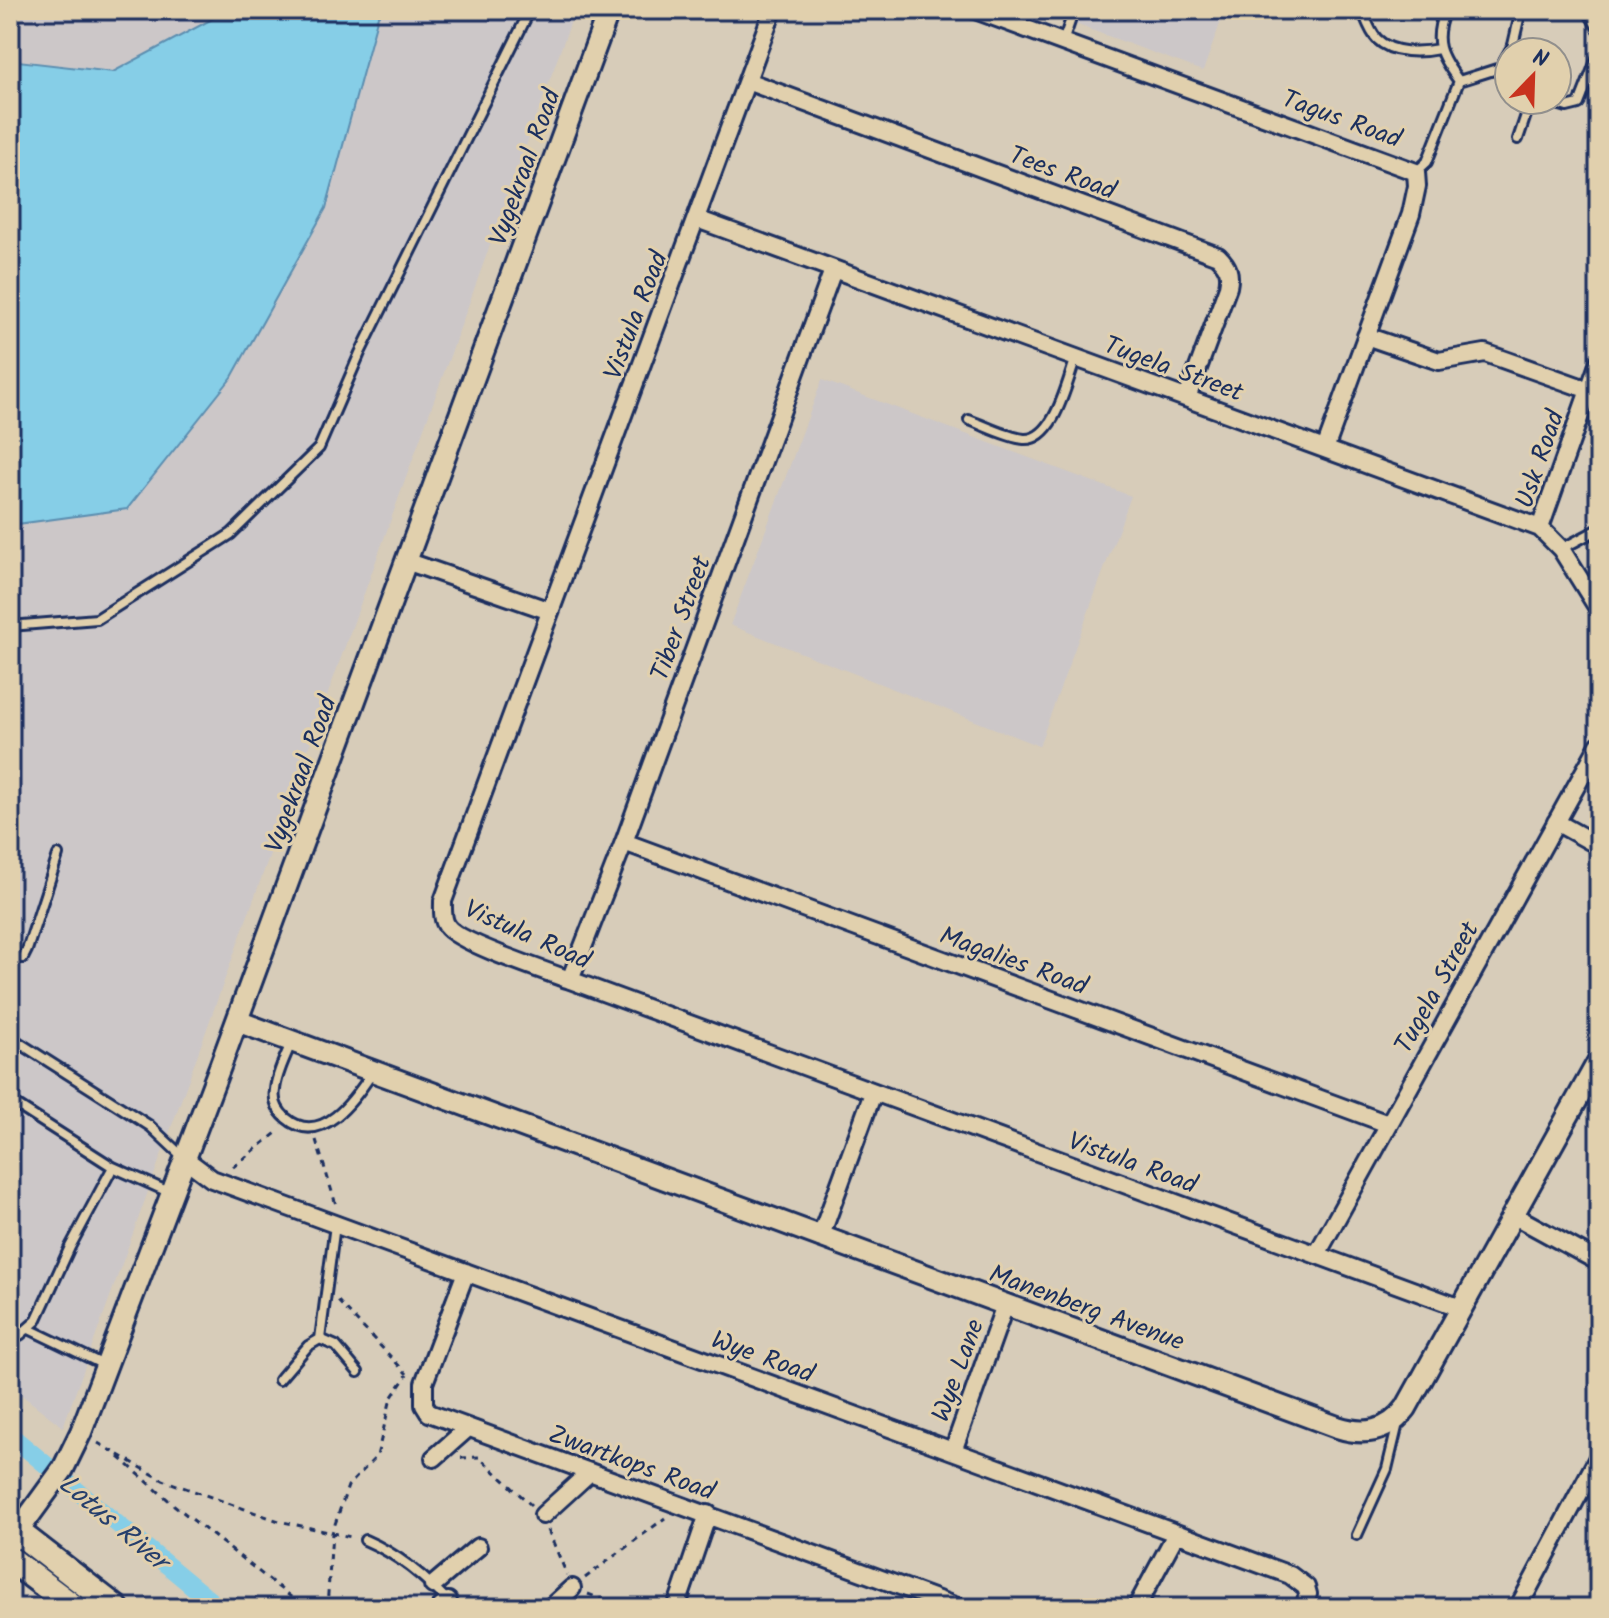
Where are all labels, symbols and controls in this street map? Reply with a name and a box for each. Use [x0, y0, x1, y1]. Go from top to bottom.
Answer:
north arrow [1493, 36, 1573, 116]
text: N [1527, 41, 1553, 79]
street label: Tagus Road [1276, 79, 1408, 161]
street label: Vygekraal Road [478, 82, 574, 252]
street label: Tees Road [1003, 135, 1123, 213]
street label: Vistula Road [593, 244, 681, 386]
street label: Tugela Street [1098, 325, 1250, 415]
street label: Usk Road [1505, 404, 1578, 514]
street label: Tiber Street [640, 549, 724, 687]
street label: Vygekraal Road [254, 689, 350, 859]
street label: Vistula Road [457, 889, 598, 983]
street label: Tugela Street [1384, 913, 1492, 1062]
street label: Magalies Road [933, 916, 1094, 1008]
street label: Vistula Road [1062, 1121, 1204, 1207]
street label: Manenberg Avenue [983, 1254, 1190, 1364]
street label: Wye Lane [921, 1313, 997, 1428]
street label: Wye Road [705, 1320, 821, 1396]
street label: Zwartkops Road [542, 1414, 721, 1514]
water label: Lotus River [47, 1463, 182, 1586]

